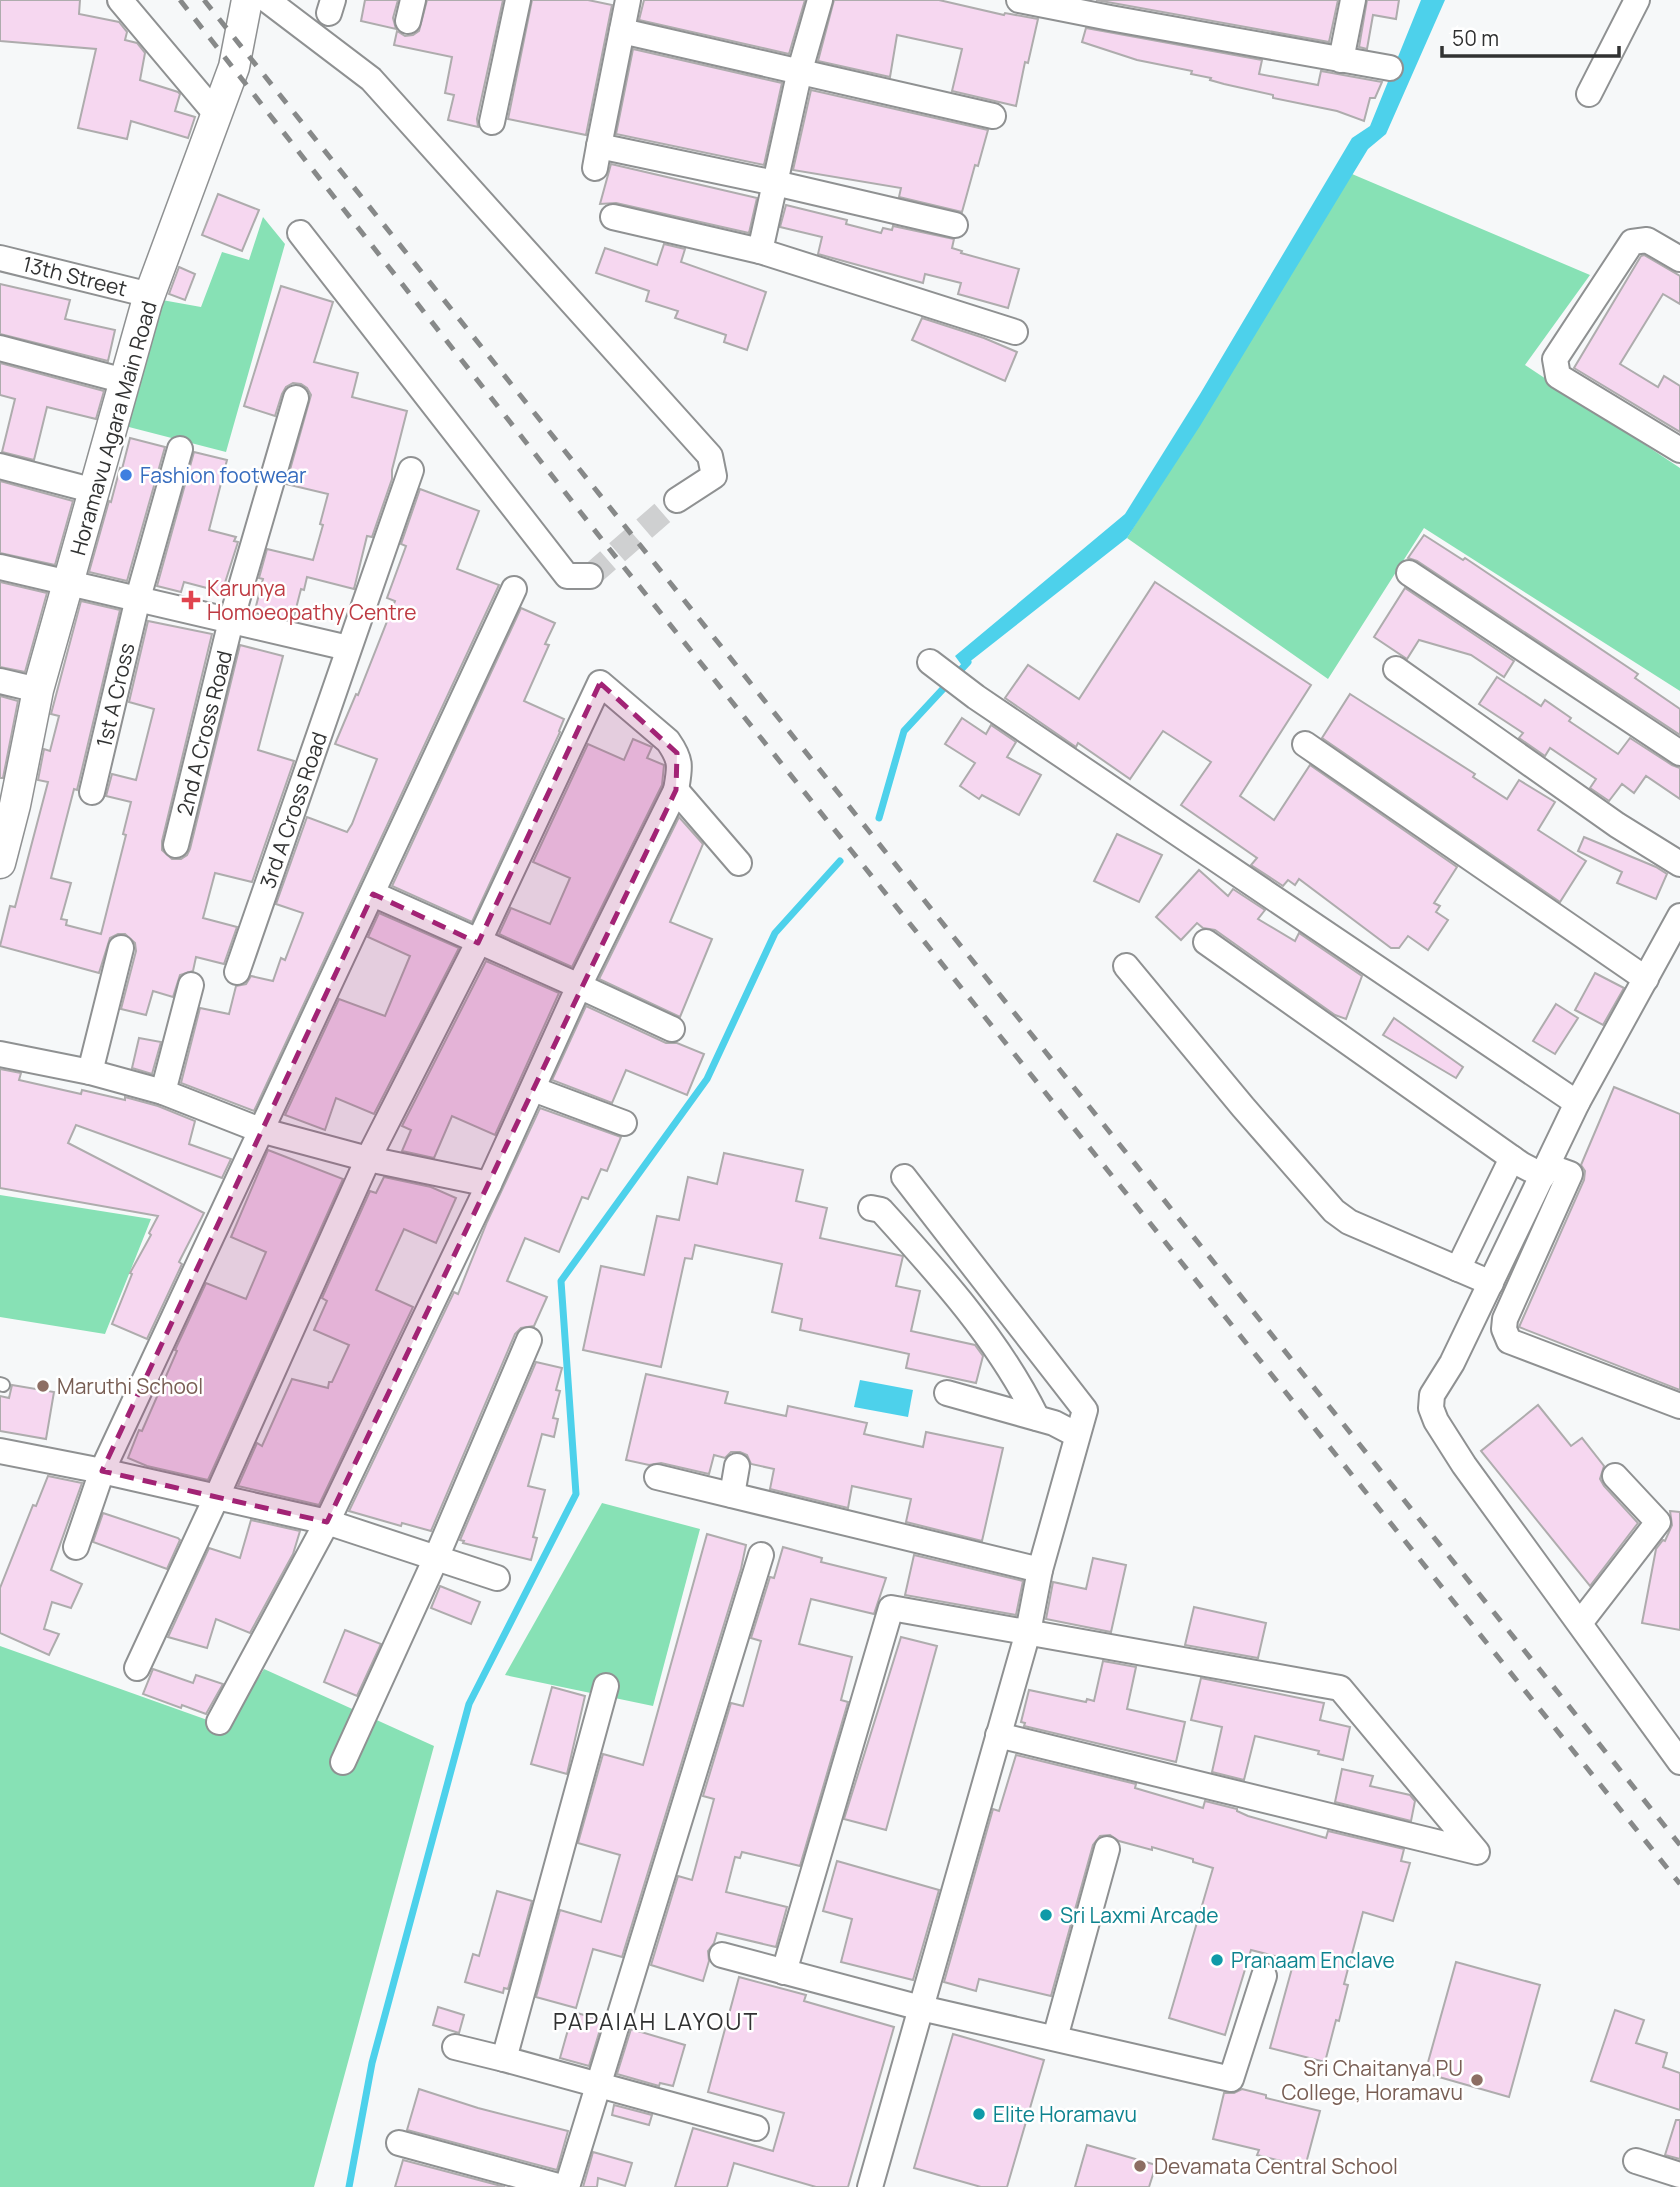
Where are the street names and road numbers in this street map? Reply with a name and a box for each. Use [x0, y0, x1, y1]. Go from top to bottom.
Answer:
street label: 13th Street [20, 250, 130, 302]
street label: Horamavu Agara Main Road [63, 298, 163, 558]
street label: 1st A Cross [89, 640, 141, 750]
street label: 2nd A Cross Road [170, 648, 238, 818]
street label: 3rd A Cross Road [253, 728, 333, 892]

